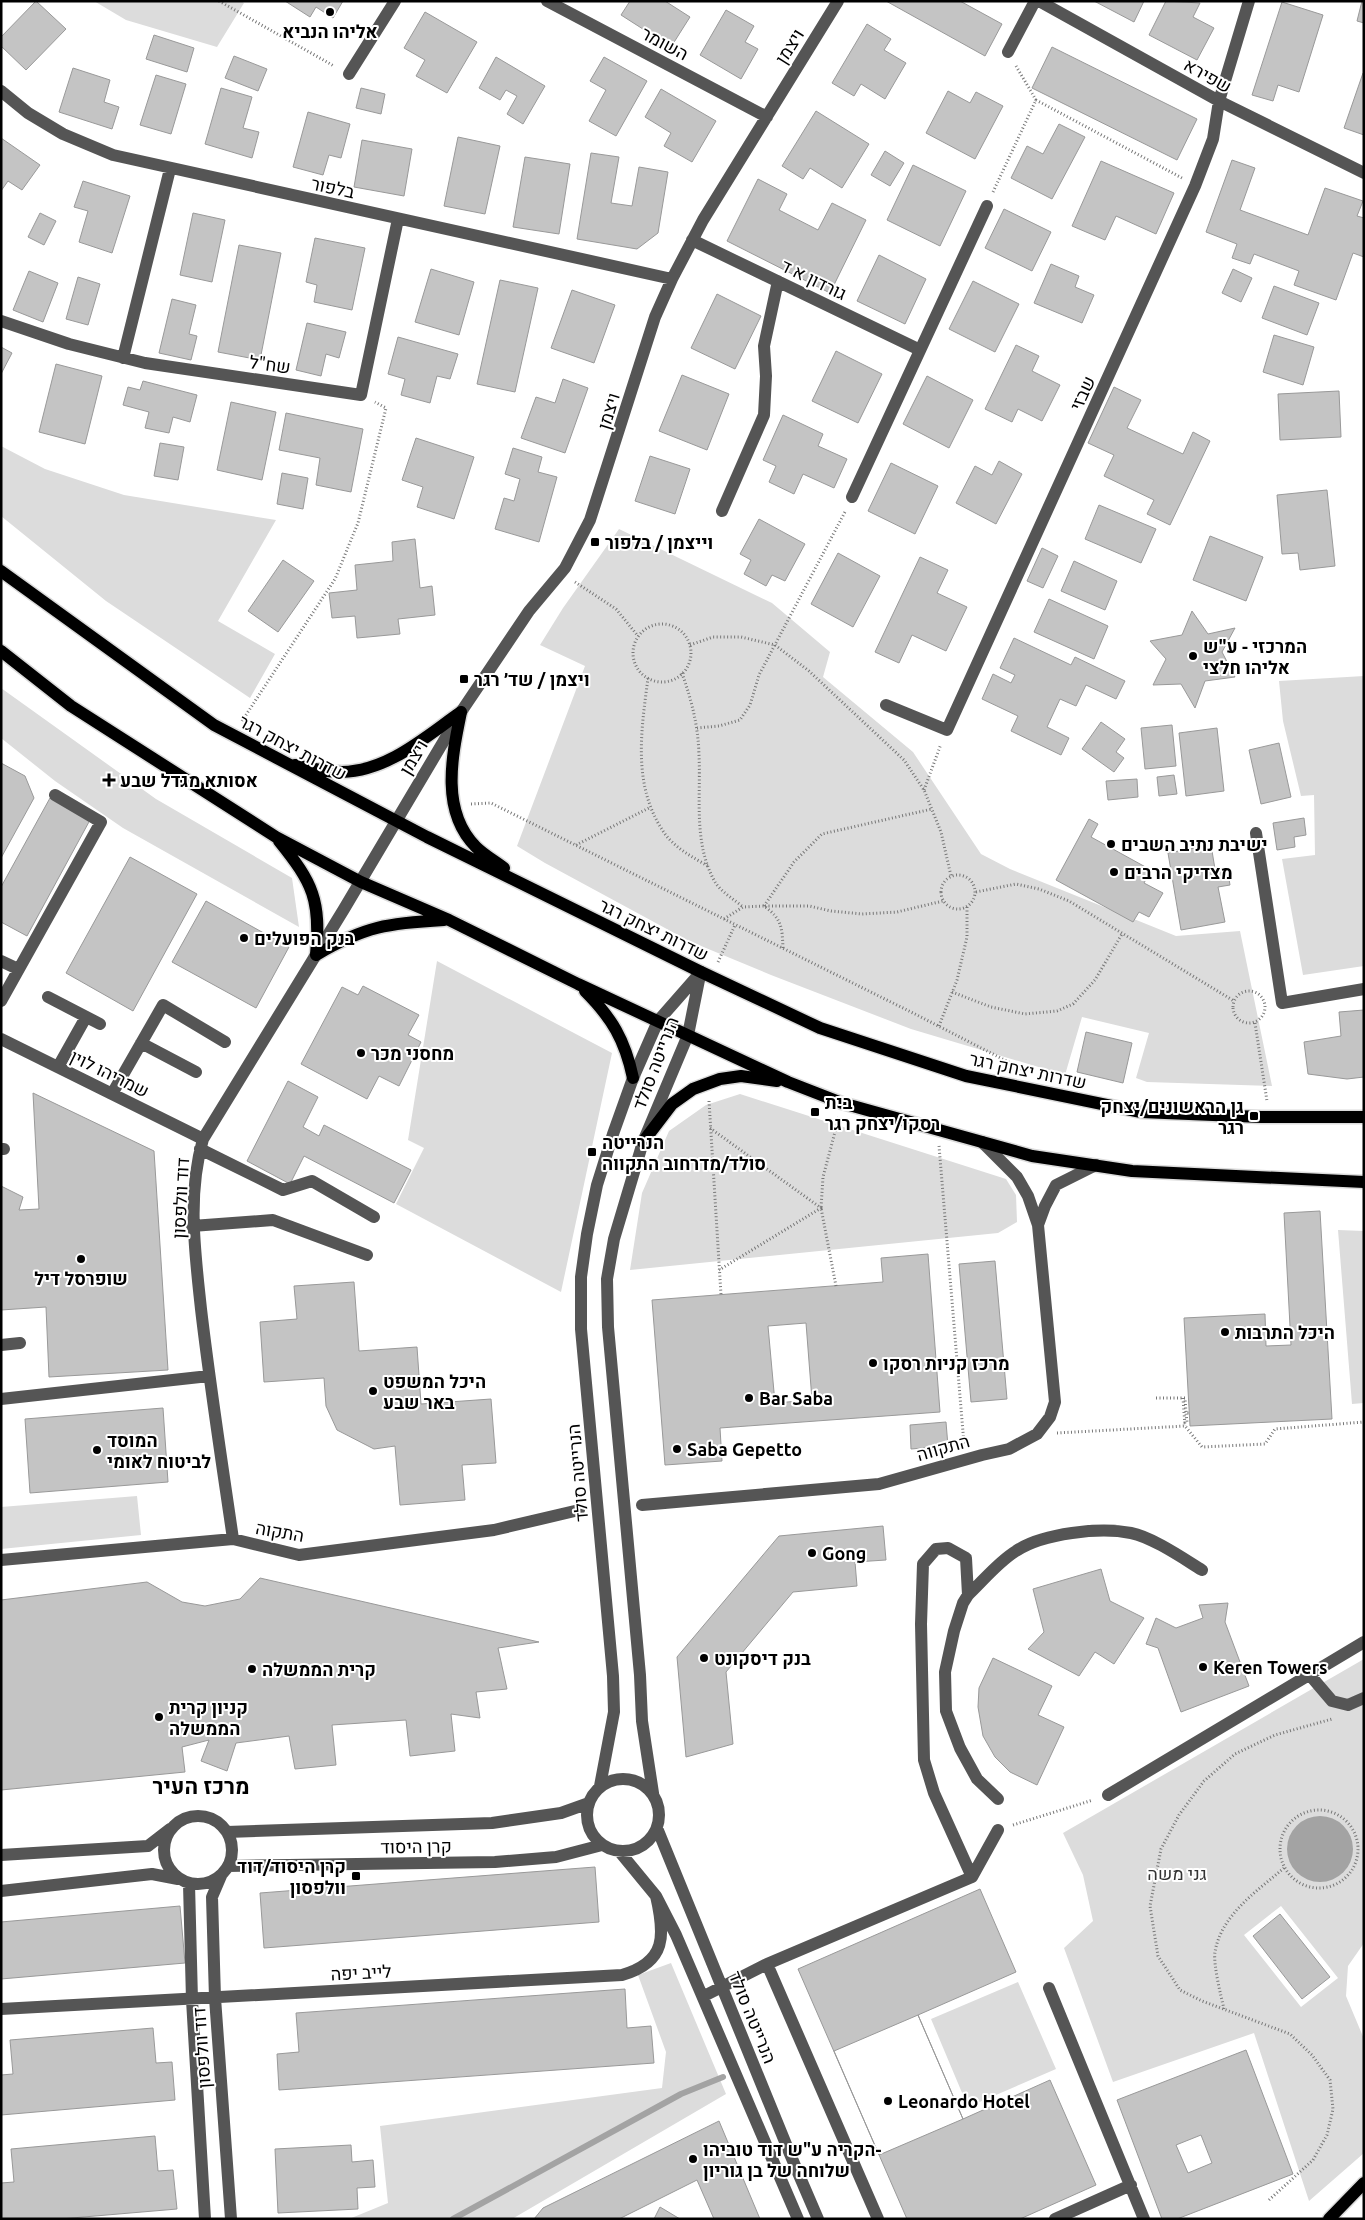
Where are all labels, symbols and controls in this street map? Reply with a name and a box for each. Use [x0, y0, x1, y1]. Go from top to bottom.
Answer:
marker: אליהו הנביא [324, 6, 336, 18]
place label: אליהו הנביא [282, 21, 378, 41]
street label: השומר [638, 22, 692, 64]
street label: ויצמן [771, 25, 808, 68]
street label: שפירא [1181, 54, 1235, 96]
street label: בלפור [309, 173, 357, 201]
street label: גורדון א ד [778, 255, 850, 304]
street label: שח"ל [248, 351, 292, 377]
street label: שבזי [1065, 373, 1099, 413]
street label: ויצמן [593, 390, 624, 432]
place label: וייצמן / בלפור [605, 532, 713, 553]
marker: וייצמן / בלפור [589, 536, 601, 548]
place label: המרכזי - ע"ש אליהו חלצי [1203, 636, 1307, 677]
marker: המרכזי - ע"ש אליהו חלצי [1187, 650, 1199, 662]
place label: ויצמן / שד׳ רגר [474, 669, 590, 690]
marker: ויצמן / שד׳ רגר [458, 673, 470, 685]
street label: שדרות יצחק רגר [235, 710, 350, 785]
street label: ויצמן [395, 736, 432, 779]
place label: אסותא מגדל שבע [120, 770, 258, 790]
marker: אסותא מגדל שבע [102, 773, 116, 787]
place label: ישיבת נתיב השבים [1121, 834, 1268, 854]
marker: ישיבת נתיב השבים [1105, 838, 1117, 850]
place label: מצדיקי הרבים [1124, 862, 1233, 883]
marker: מצדיקי הרבים [1108, 866, 1120, 878]
street label: שדרות יצחק רגר [596, 894, 712, 965]
place label: בנק הפועלים [254, 928, 355, 949]
marker: בנק הפועלים [238, 932, 250, 944]
street label: הנרייטה סולד [628, 1014, 682, 1112]
place label: מחסני מכר [371, 1043, 454, 1063]
street label: שמריהו לוין [67, 1045, 153, 1102]
marker: מחסני מכר [355, 1047, 367, 1059]
street label: שדרות יצחק רגר [967, 1048, 1088, 1093]
place label: בית רסקו/יצחק רגר [825, 1092, 940, 1134]
place label: גן הראשונים/יצחק רגר [1100, 1096, 1244, 1137]
marker: בית רסקו/יצחק רגר [809, 1106, 821, 1118]
marker: גן הראשונים/יצחק רגר [1248, 1110, 1260, 1122]
place label: הנרייטה סולד/מדרחוב התקווה [602, 1132, 766, 1174]
marker: הנרייטה סולד/מדרחוב התקווה [586, 1146, 598, 1158]
street label: דוד וולפסון [168, 1157, 193, 1239]
marker: שופרסל דיל [75, 1253, 87, 1265]
place label: שופרסל דיל [34, 1268, 128, 1288]
place label: היכל התרבות [1235, 1322, 1335, 1342]
marker: היכל התרבות [1219, 1326, 1231, 1338]
place label: מרכז קניות רסקו [883, 1353, 1010, 1374]
marker: מרכז קניות רסקו [867, 1357, 879, 1369]
place label: היכל המשפט באר שבע [383, 1371, 486, 1412]
marker: היכל המשפט באר שבע [367, 1385, 379, 1397]
place label: Bar Saba [759, 1388, 833, 1408]
marker: Bar Saba [743, 1392, 755, 1404]
street label: הנרייטה סולד [563, 1423, 591, 1523]
place label: המוסד לביטוח לאומי [107, 1430, 211, 1471]
street label: התקווה [914, 1430, 972, 1465]
place label: Saba Gepetto [687, 1439, 802, 1459]
marker: Saba Gepetto [671, 1443, 683, 1455]
marker: המוסד לביטוח לאומי [91, 1444, 103, 1456]
street label: התקוה [254, 1517, 306, 1546]
place label: Gong [822, 1543, 866, 1563]
marker: Gong [806, 1547, 818, 1559]
place label: בנק דיסקונט [714, 1648, 811, 1669]
marker: בנק דיסקונט [698, 1652, 710, 1664]
place label: Keren Towers [1213, 1657, 1328, 1677]
place label: קרית הממשלה [262, 1659, 376, 1680]
marker: Keren Towers [1197, 1661, 1209, 1673]
marker: קרית הממשלה [246, 1663, 258, 1675]
place label: קניון קרית הממשלה [169, 1697, 248, 1738]
marker: קניון קרית הממשלה [153, 1711, 165, 1723]
district label: מרכז העיר [152, 1773, 250, 1798]
street label: קרן היסוד [380, 1835, 452, 1858]
place label: קרן היסוד/דוד וולפסון [237, 1856, 346, 1898]
park label: גני משה [1147, 1863, 1207, 1883]
marker: קרן היסוד/דוד וולפסון [350, 1870, 362, 1882]
street label: לייב יפה [330, 1960, 392, 1984]
street label: הנרייטה סולד [725, 1968, 781, 2066]
street label: דוד וולפסון [188, 2007, 215, 2089]
place label: Leonardo Hotel [898, 2091, 1030, 2111]
marker: Leonardo Hotel [882, 2095, 894, 2107]
place label: הקריה ע"ש דוד טוביהו- שלוחה של בן גוריון [703, 2139, 882, 2181]
marker: הקריה ע"ש דוד טוביהו- שלוחה של בן גוריון [687, 2153, 699, 2165]

